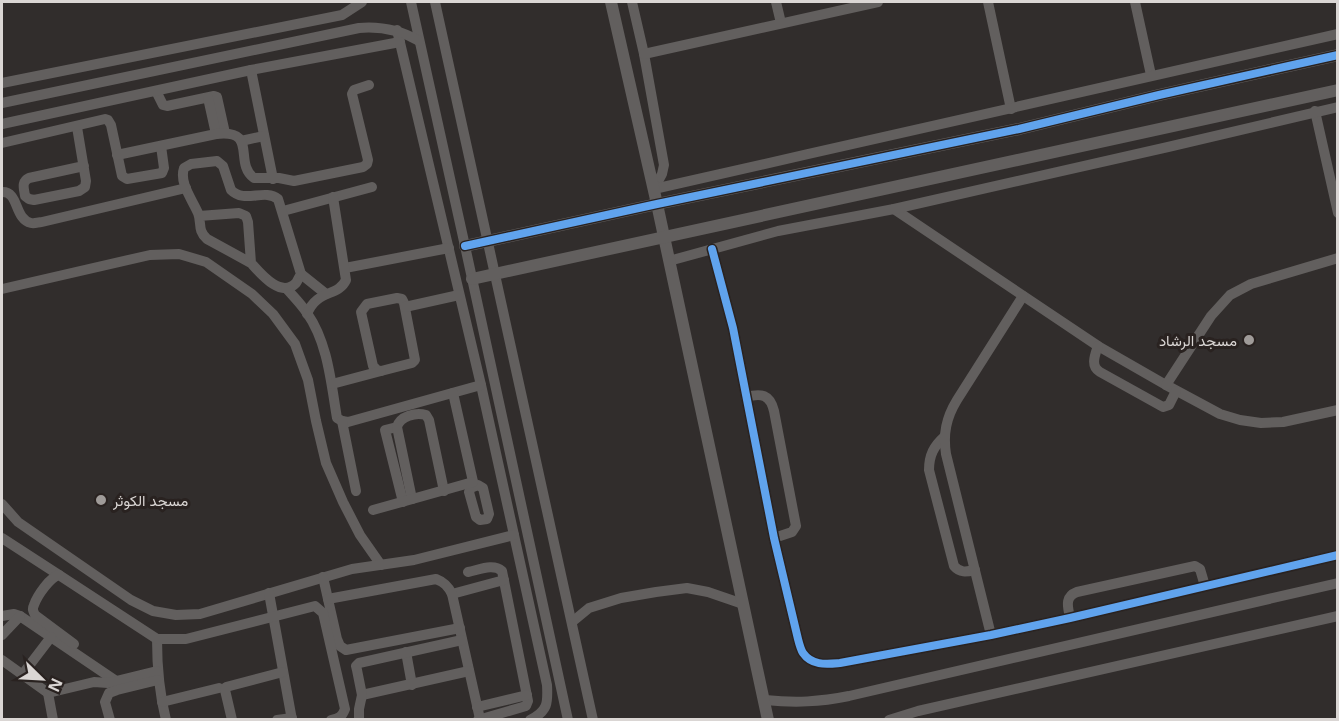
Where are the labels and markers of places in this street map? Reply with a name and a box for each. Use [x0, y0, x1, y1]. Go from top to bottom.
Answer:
place label: مسجد الرشاد [1159, 330, 1237, 350]
marker: مسجد الرشاد [1242, 333, 1256, 347]
place label: مسجد الكوثر [112, 490, 188, 510]
marker: مسجد الكوثر [94, 493, 108, 507]

